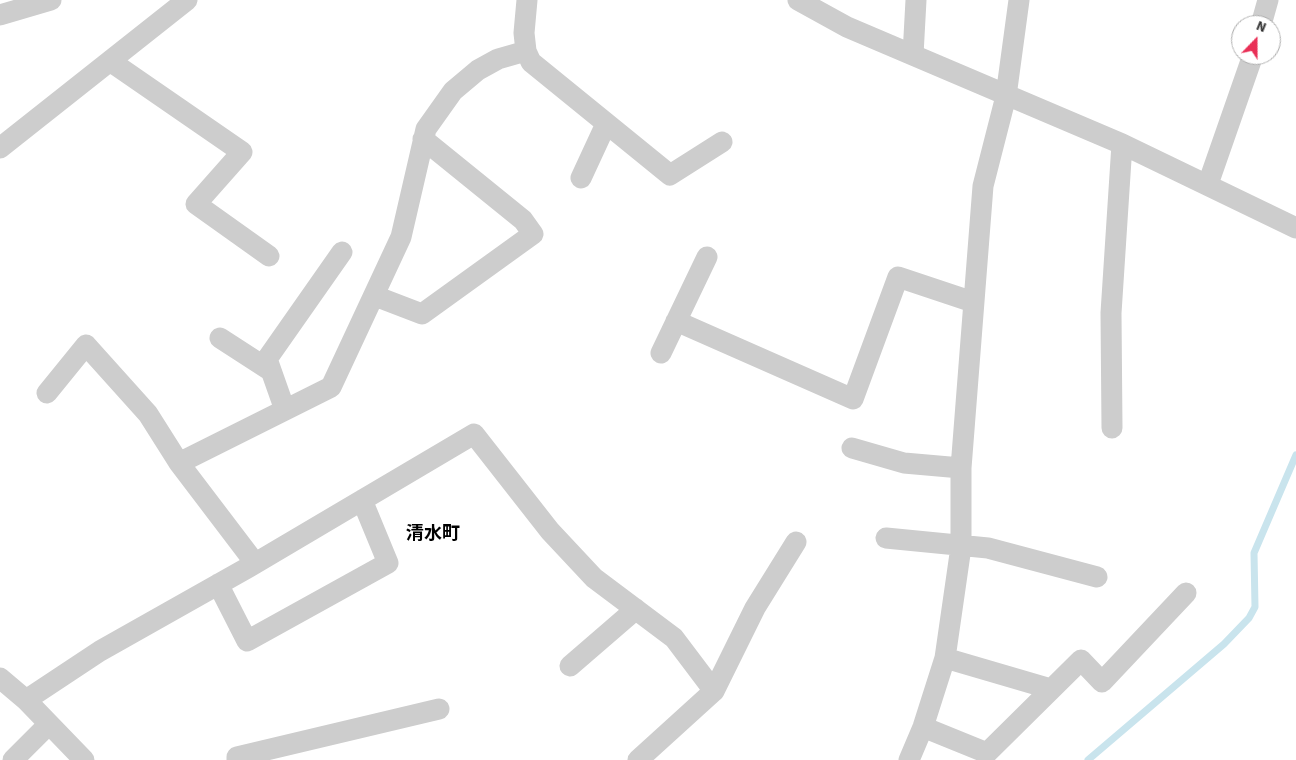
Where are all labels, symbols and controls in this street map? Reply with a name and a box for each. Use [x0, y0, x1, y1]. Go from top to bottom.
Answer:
north arrow [1231, 15, 1281, 65]
text: N [1253, 16, 1269, 38]
district label: 清水町 [406, 524, 460, 546]

